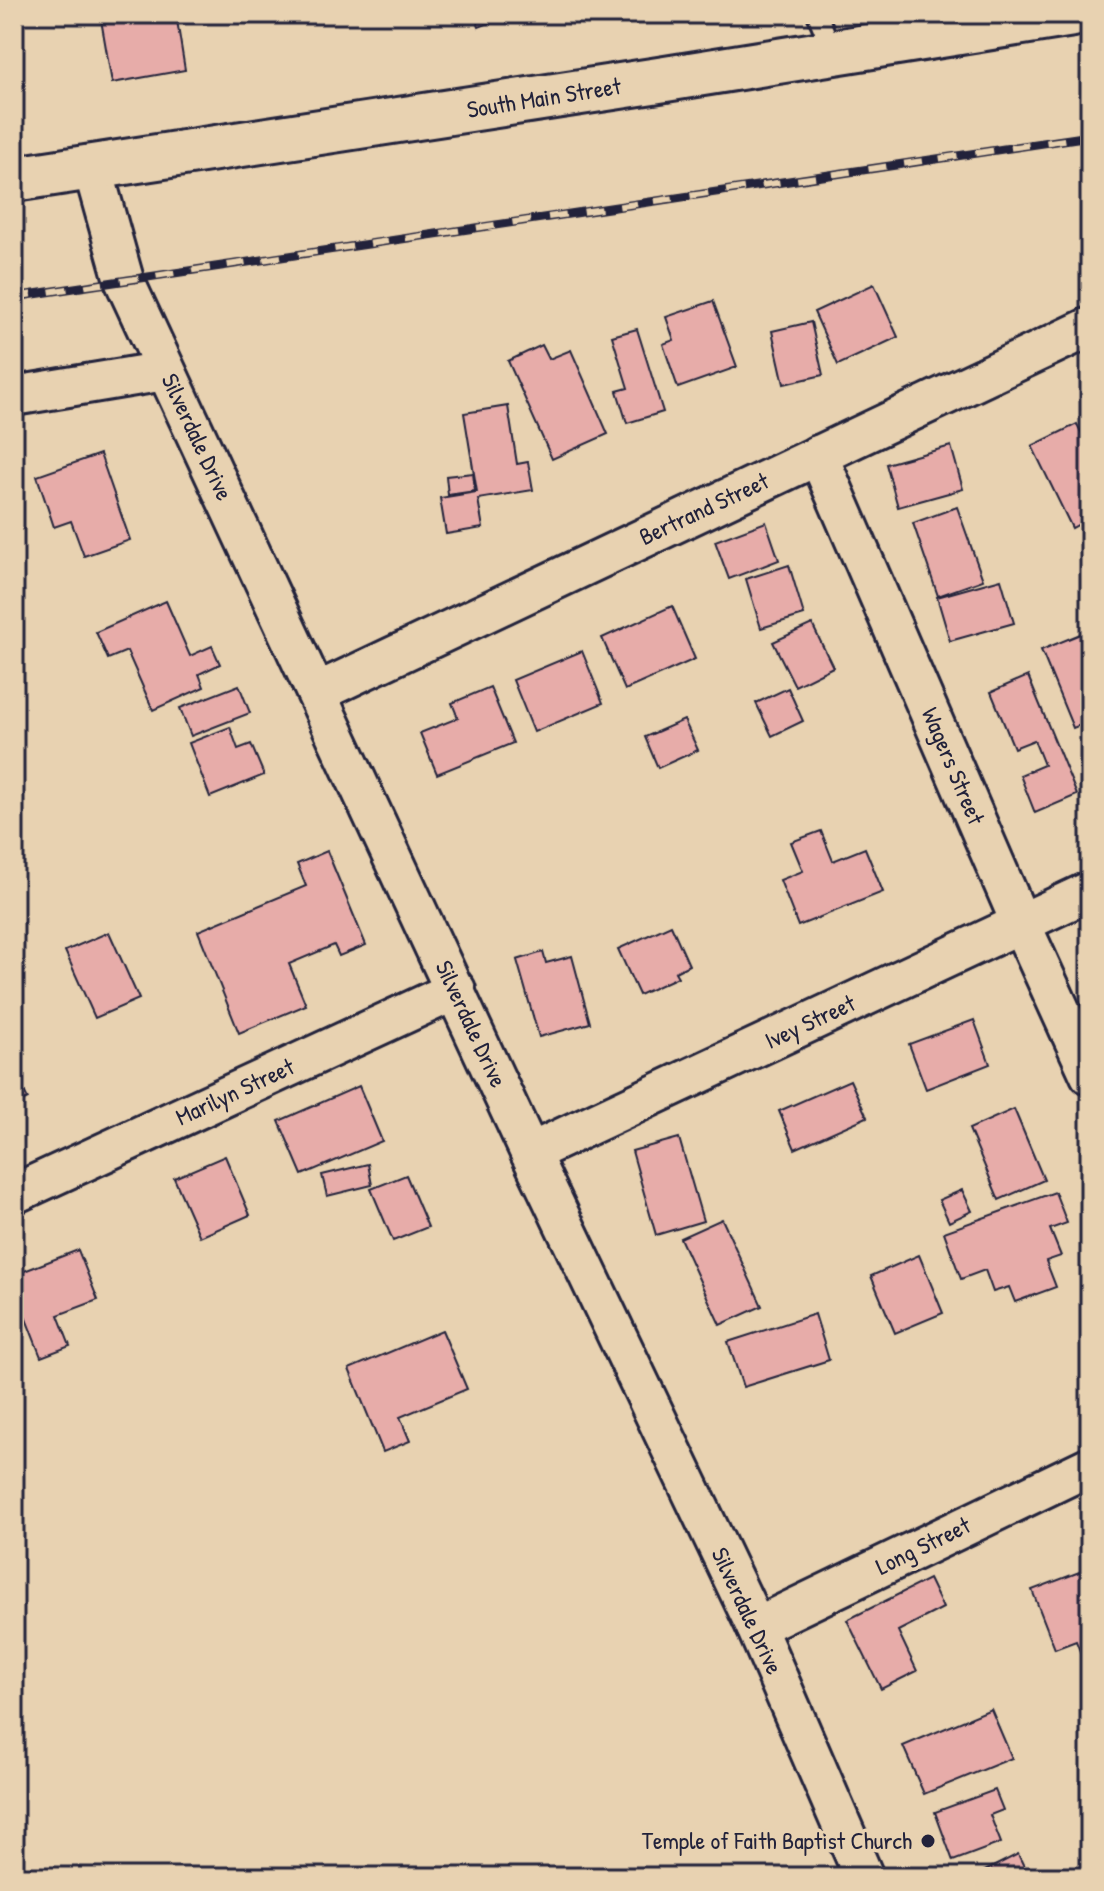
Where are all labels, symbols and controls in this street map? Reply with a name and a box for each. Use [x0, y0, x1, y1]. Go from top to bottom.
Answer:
street label: South Main Street [465, 69, 624, 125]
street label: Silverdale Drive [155, 368, 241, 506]
street label: Bertrand Street [634, 464, 774, 552]
street label: Wagers Street [915, 702, 993, 830]
street label: Silverdale Drive [429, 955, 515, 1093]
street label: Ivey Street [759, 986, 861, 1056]
street label: Marilyn Street [170, 1049, 300, 1132]
street label: Long Street [870, 1508, 976, 1582]
street label: Silverdale Drive [705, 1542, 791, 1680]
place label: Temple of Faith Baptist Church [642, 1824, 912, 1856]
marker: Temple of Faith Baptist Church [919, 1832, 937, 1850]

